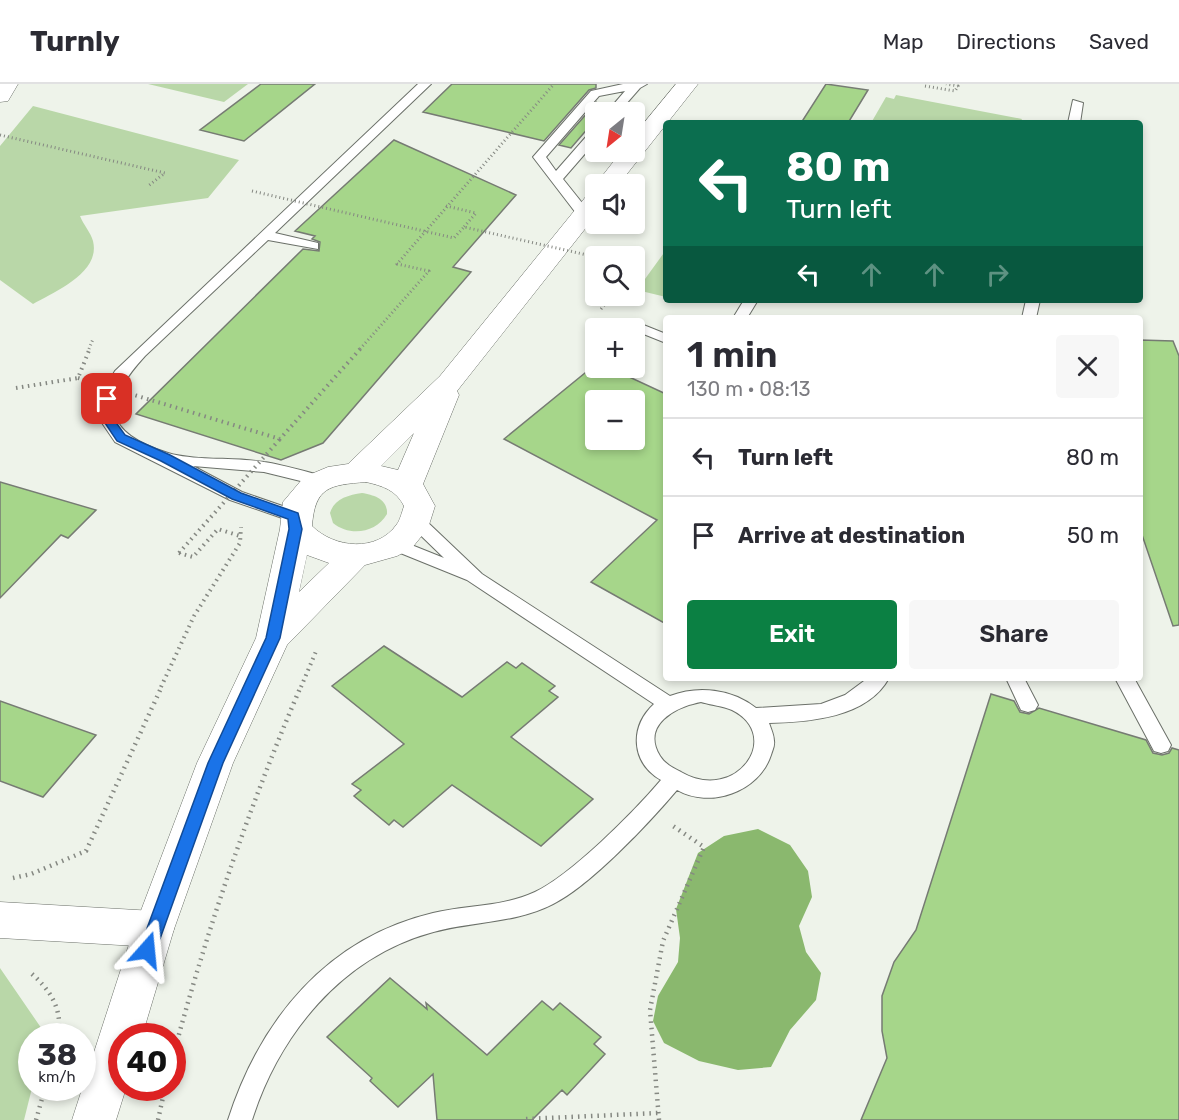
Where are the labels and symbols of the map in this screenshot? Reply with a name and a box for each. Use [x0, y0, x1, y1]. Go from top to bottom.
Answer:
north arrow [585, 102, 645, 162]
pin [81, 373, 132, 424]
position arrow [115, 918, 179, 982]
speed limit sign: 40 [108, 1023, 186, 1101]

